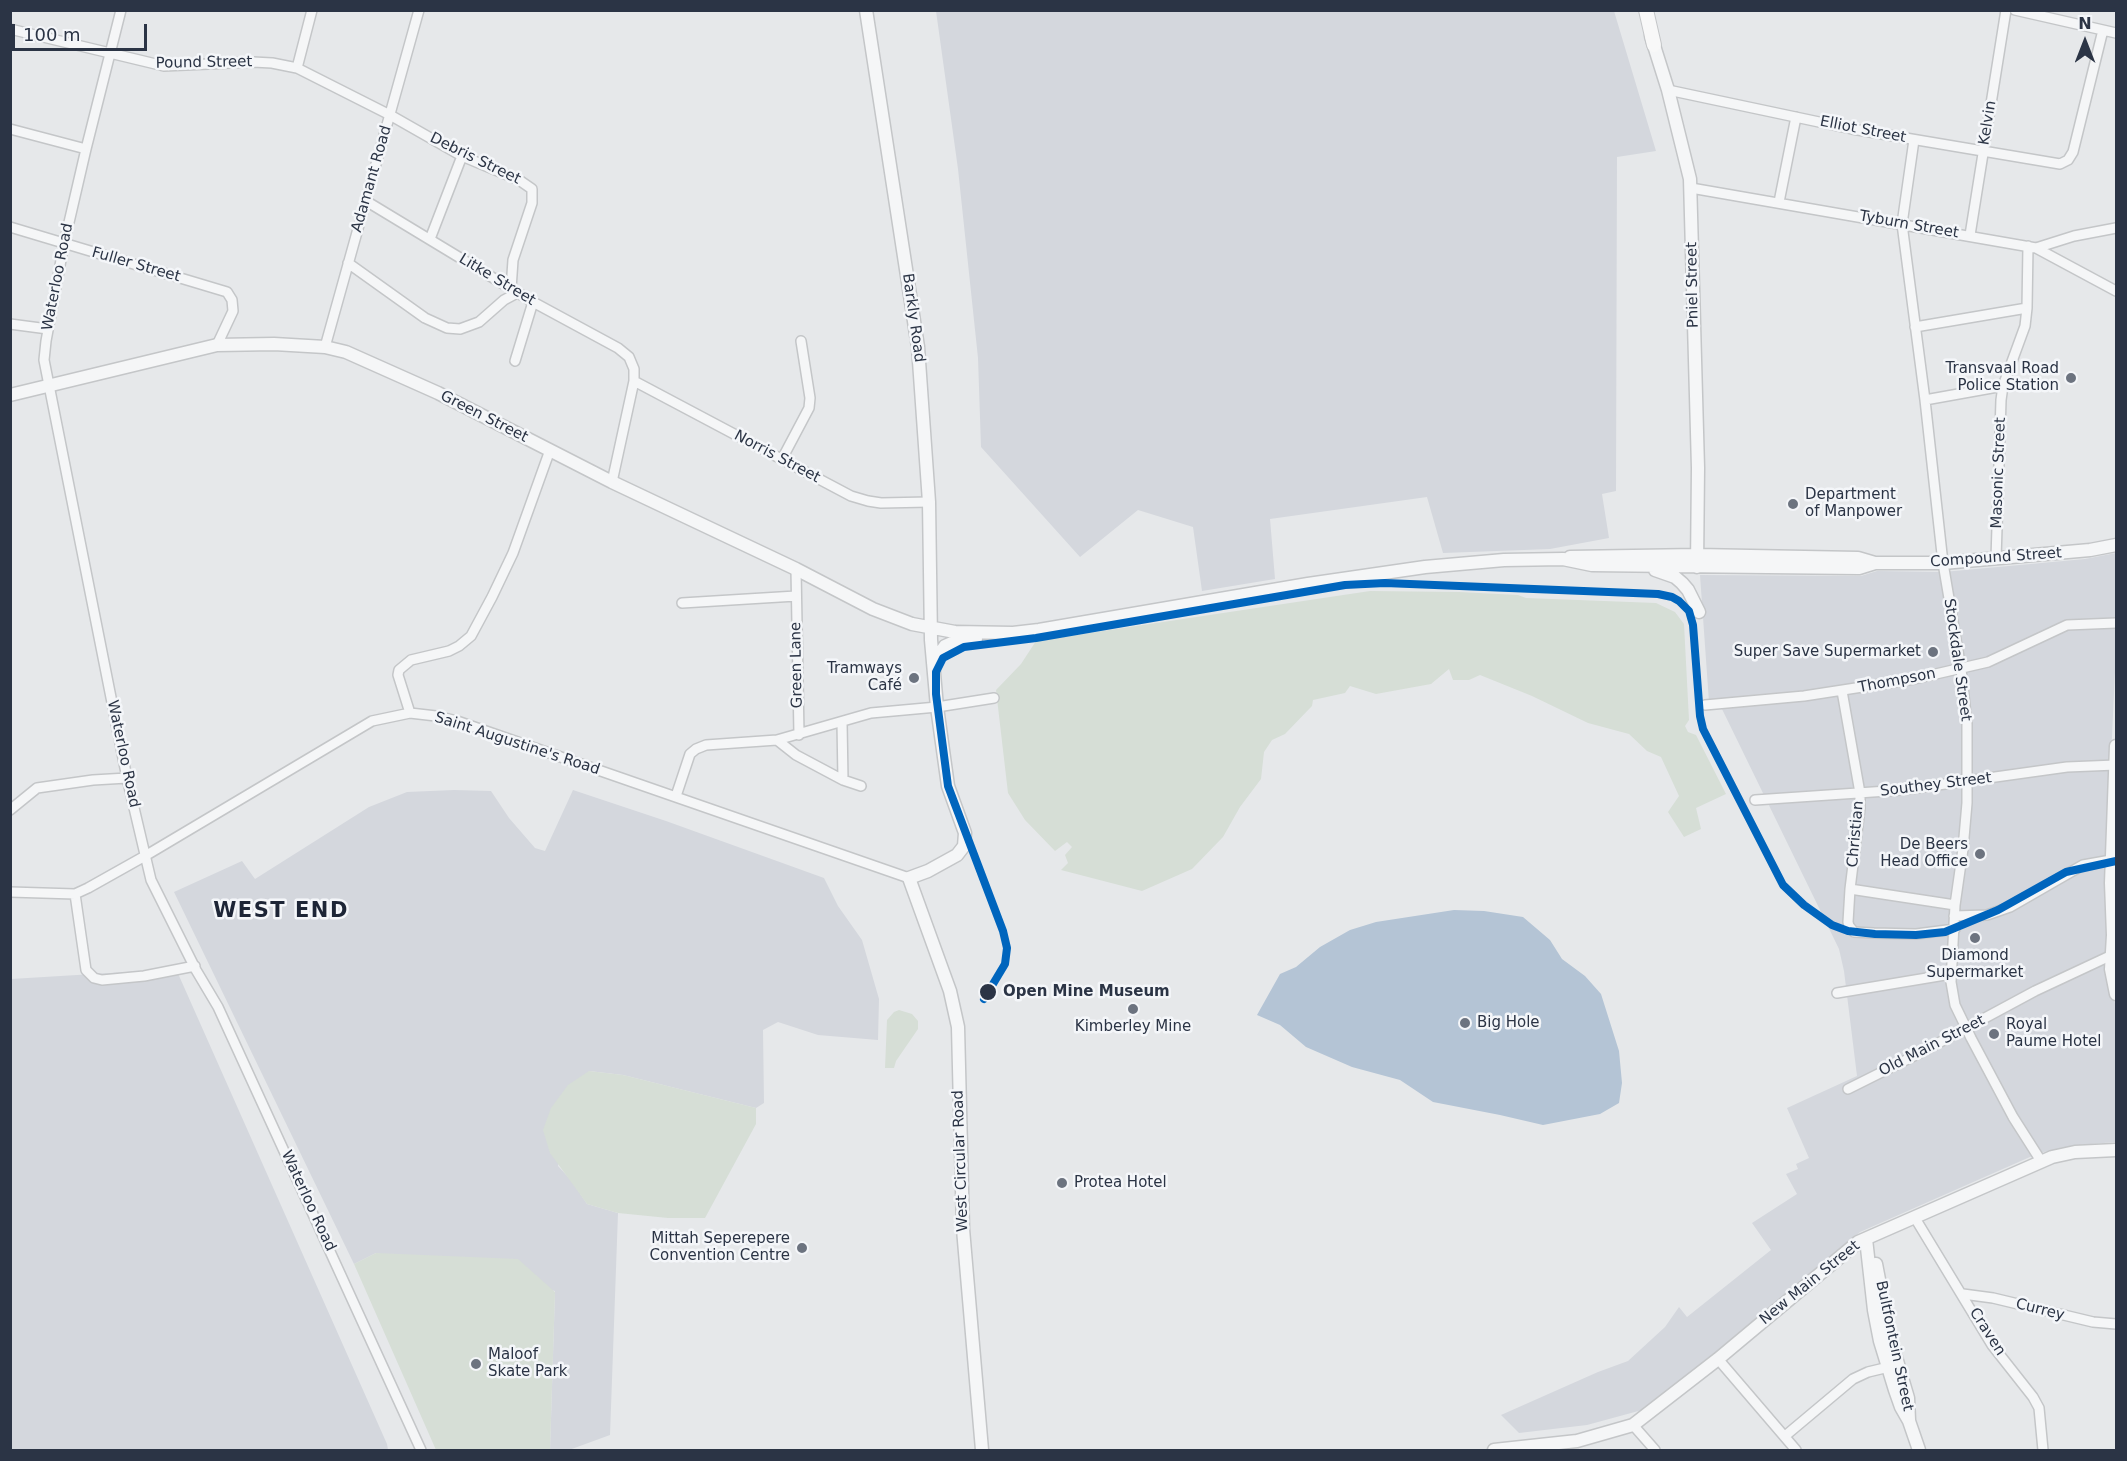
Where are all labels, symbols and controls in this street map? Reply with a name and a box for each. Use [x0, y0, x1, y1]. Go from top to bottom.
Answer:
scale bar [15, 12, 150, 50]
north arrow [2055, 12, 2115, 72]
text: N [2078, 14, 2092, 33]
text: 100 m [23, 24, 81, 45]
street label: Pound Street [156, 53, 252, 73]
street label: Kelvin [1976, 99, 2000, 147]
street label: Elliot Street [1818, 113, 1908, 147]
street label: Adamant Road [348, 124, 396, 234]
street label: Debris Street [427, 129, 523, 189]
street label: Tyburn Street [1858, 207, 1960, 243]
street label: Waterloo Road [39, 222, 77, 332]
street label: Pniel Street [1683, 242, 1703, 328]
street label: Fuller Street [90, 244, 182, 286]
street label: Litke Street [455, 250, 539, 310]
street label: Barkly Road [898, 272, 928, 364]
place label: Transvaal Road Police Station [1946, 360, 2059, 395]
marker: Transvaal Road Police Station [2064, 371, 2078, 385]
street label: Green Street [437, 387, 531, 447]
street label: Masonic Street [1988, 417, 2010, 529]
street label: Norris Street [731, 427, 823, 487]
place label: Department of Manpower [1805, 486, 1902, 521]
marker: Department of Manpower [1786, 497, 1800, 511]
street label: Compound Street [1930, 544, 2062, 572]
street label: Stockdale Street [1939, 597, 1975, 723]
street label: Green Lane [787, 622, 807, 708]
place label: Super Save Supermarket [1734, 643, 1921, 661]
marker: Super Save Supermarket [1926, 645, 1940, 659]
place label: Tramways Café [827, 660, 902, 695]
street label: Thompson [1857, 665, 1937, 697]
marker: Tramways Café [907, 671, 921, 685]
street label: Waterloo Road [103, 699, 143, 809]
street label: Saint Augustine's Road [432, 709, 602, 779]
street label: Southey Street [1879, 769, 1993, 801]
street label: Christian [1844, 800, 1868, 868]
place label: De Beers Head Office [1880, 836, 1968, 871]
marker: De Beers Head Office [1973, 847, 1987, 861]
district label: WEST END [213, 899, 349, 925]
marker: Diamond Supermarket [1968, 931, 1982, 945]
place label: Diamond Supermarket [1927, 947, 2023, 982]
marker: Open Mine Museum [978, 982, 998, 1002]
place label: Open Mine Museum [1003, 983, 1170, 1001]
marker: Kimberley Mine [1126, 1002, 1140, 1016]
street label: Old Main Street [1876, 1012, 1988, 1080]
place label: Big Hole [1477, 1014, 1540, 1032]
marker: Big Hole [1458, 1016, 1472, 1030]
place label: Royal Paume Hotel [2006, 1016, 2101, 1051]
place label: Kimberley Mine [1075, 1018, 1191, 1036]
marker: Royal Paume Hotel [1987, 1027, 2001, 1041]
street label: West Circular Road [950, 1090, 972, 1232]
street label: Waterloo Road [277, 1148, 339, 1254]
place label: Protea Hotel [1074, 1174, 1167, 1192]
marker: Protea Hotel [1055, 1176, 1069, 1190]
place label: Mittah Seperepere Convention Centre [650, 1230, 790, 1265]
street label: New Main Street [1756, 1237, 1864, 1329]
marker: Mittah Seperepere Convention Centre [795, 1241, 809, 1255]
street label: Bultfontein Street [1871, 1279, 1917, 1413]
street label: Currey [2014, 1295, 2066, 1325]
street label: Craven [1965, 1305, 2009, 1359]
place label: Maloof Skate Park [488, 1346, 567, 1381]
marker: Maloof Skate Park [469, 1357, 483, 1371]

